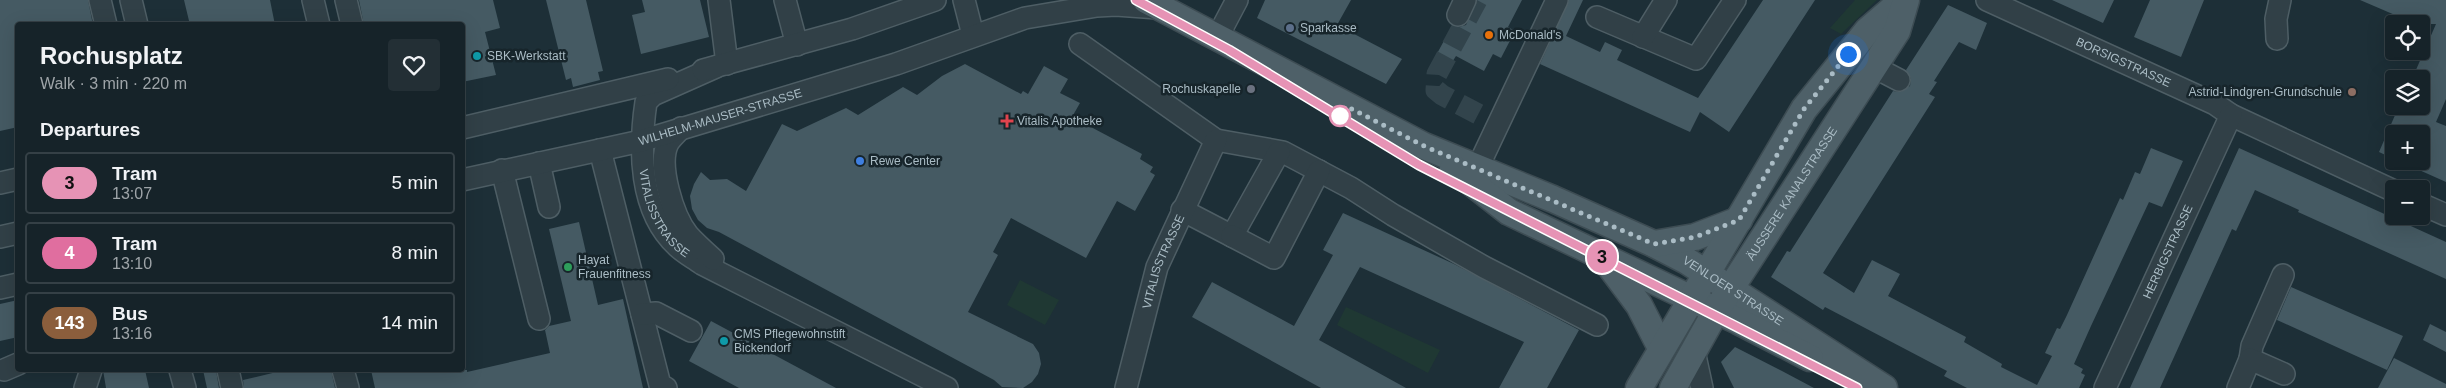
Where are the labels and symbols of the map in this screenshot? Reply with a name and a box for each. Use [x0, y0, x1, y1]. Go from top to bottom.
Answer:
place label: Sparkasse [1300, 21, 1357, 35]
marker: Sparkasse [1284, 22, 1296, 34]
place label: McDonald's [1499, 28, 1561, 42]
marker: McDonald's [1483, 29, 1495, 41]
street label: BORSIGSTRASSE [2074, 35, 2173, 90]
your location [1836, 42, 1861, 67]
place label: SBK-Werkstatt [487, 49, 566, 63]
marker: SBK-Werkstatt [471, 50, 483, 62]
place label: Rochuskapelle [1162, 82, 1241, 96]
marker: Rochuskapelle [1245, 83, 1257, 95]
place label: Astrid-Lindgren-Grundschule [2189, 85, 2342, 99]
street label: WILHELM-MAUSER-STRASSE [637, 86, 804, 148]
marker: Astrid-Lindgren-Grundschule [2346, 86, 2358, 98]
unlabelled marker [1329, 105, 1351, 127]
place label: Vitalis Apotheke [1017, 114, 1102, 128]
marker: Vitalis Apotheke [1001, 115, 1013, 127]
street label: ÄUSSERE KANALSTRASSE [1744, 124, 1840, 263]
place label: Rewe Center [870, 154, 940, 168]
marker: Rewe Center [854, 155, 866, 167]
street label: VITALISSTRASSE [636, 168, 692, 260]
street label: HERBIGSTRASSE [2140, 202, 2196, 301]
street label: VITALISSTRASSE [1140, 212, 1187, 310]
line badge: 3 [1586, 241, 1618, 273]
place label: Hayat Frauenfitness [578, 253, 651, 281]
street label: VENLOER STRASSE [1680, 253, 1786, 328]
marker: Hayat Frauenfitness [562, 261, 574, 273]
place label: CMS Pflegewohnstift Bickendorf [734, 327, 846, 355]
marker: CMS Pflegewohnstift Bickendorf [718, 335, 730, 347]

